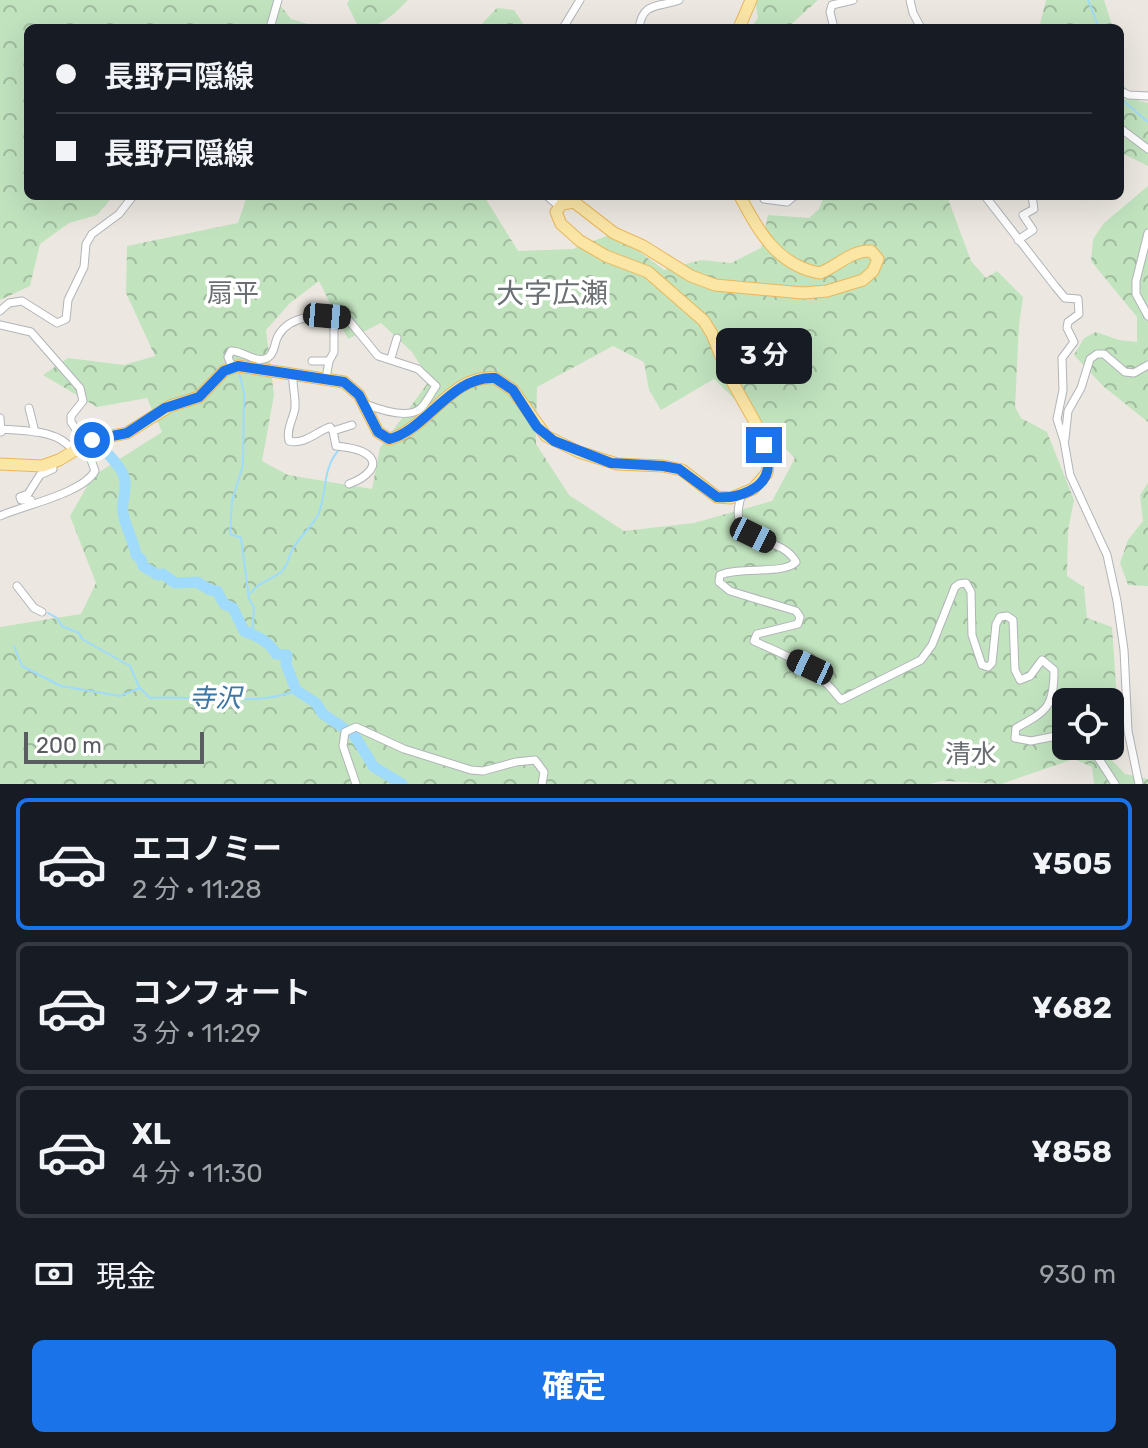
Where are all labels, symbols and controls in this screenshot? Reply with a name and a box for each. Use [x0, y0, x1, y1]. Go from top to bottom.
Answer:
text: 長野戸隠線 [104, 59, 254, 95]
text: 長野戸隠線 [104, 136, 254, 172]
district label: 大字広瀬 [496, 277, 608, 310]
district label: 扇平 [207, 278, 259, 309]
car [302, 302, 352, 330]
callout: 3 分 [716, 329, 812, 385]
text: 3 分 [740, 340, 788, 371]
route start [74, 422, 110, 458]
route end [746, 427, 782, 463]
car [726, 514, 780, 556]
car [783, 646, 837, 688]
water label: 寺沢 [189, 683, 244, 714]
map controls [1052, 688, 1124, 760]
button: locate [1052, 688, 1124, 760]
scale bar [24, 728, 204, 764]
text: 200 m [36, 732, 102, 759]
district label: 清水 [945, 739, 997, 770]
icon: car [36, 828, 108, 900]
text: エコノミー [132, 831, 282, 867]
text: ¥505 [1032, 846, 1112, 882]
text: 2 分 · 11:28 [132, 874, 262, 905]
icon: car [36, 972, 108, 1044]
text: コンフォート [132, 975, 311, 1011]
text: ¥682 [1032, 990, 1112, 1026]
text: 3 分 · 11:29 [132, 1018, 261, 1049]
icon: car [36, 1116, 108, 1188]
text: XL [132, 1116, 171, 1152]
text: ¥858 [1031, 1134, 1112, 1170]
text: 4 分 · 11:30 [132, 1158, 263, 1189]
icon: cash [32, 1252, 76, 1296]
text: 現金 [96, 1259, 156, 1295]
text: 930 m [1039, 1259, 1116, 1290]
button: 確定 [32, 1340, 1116, 1432]

